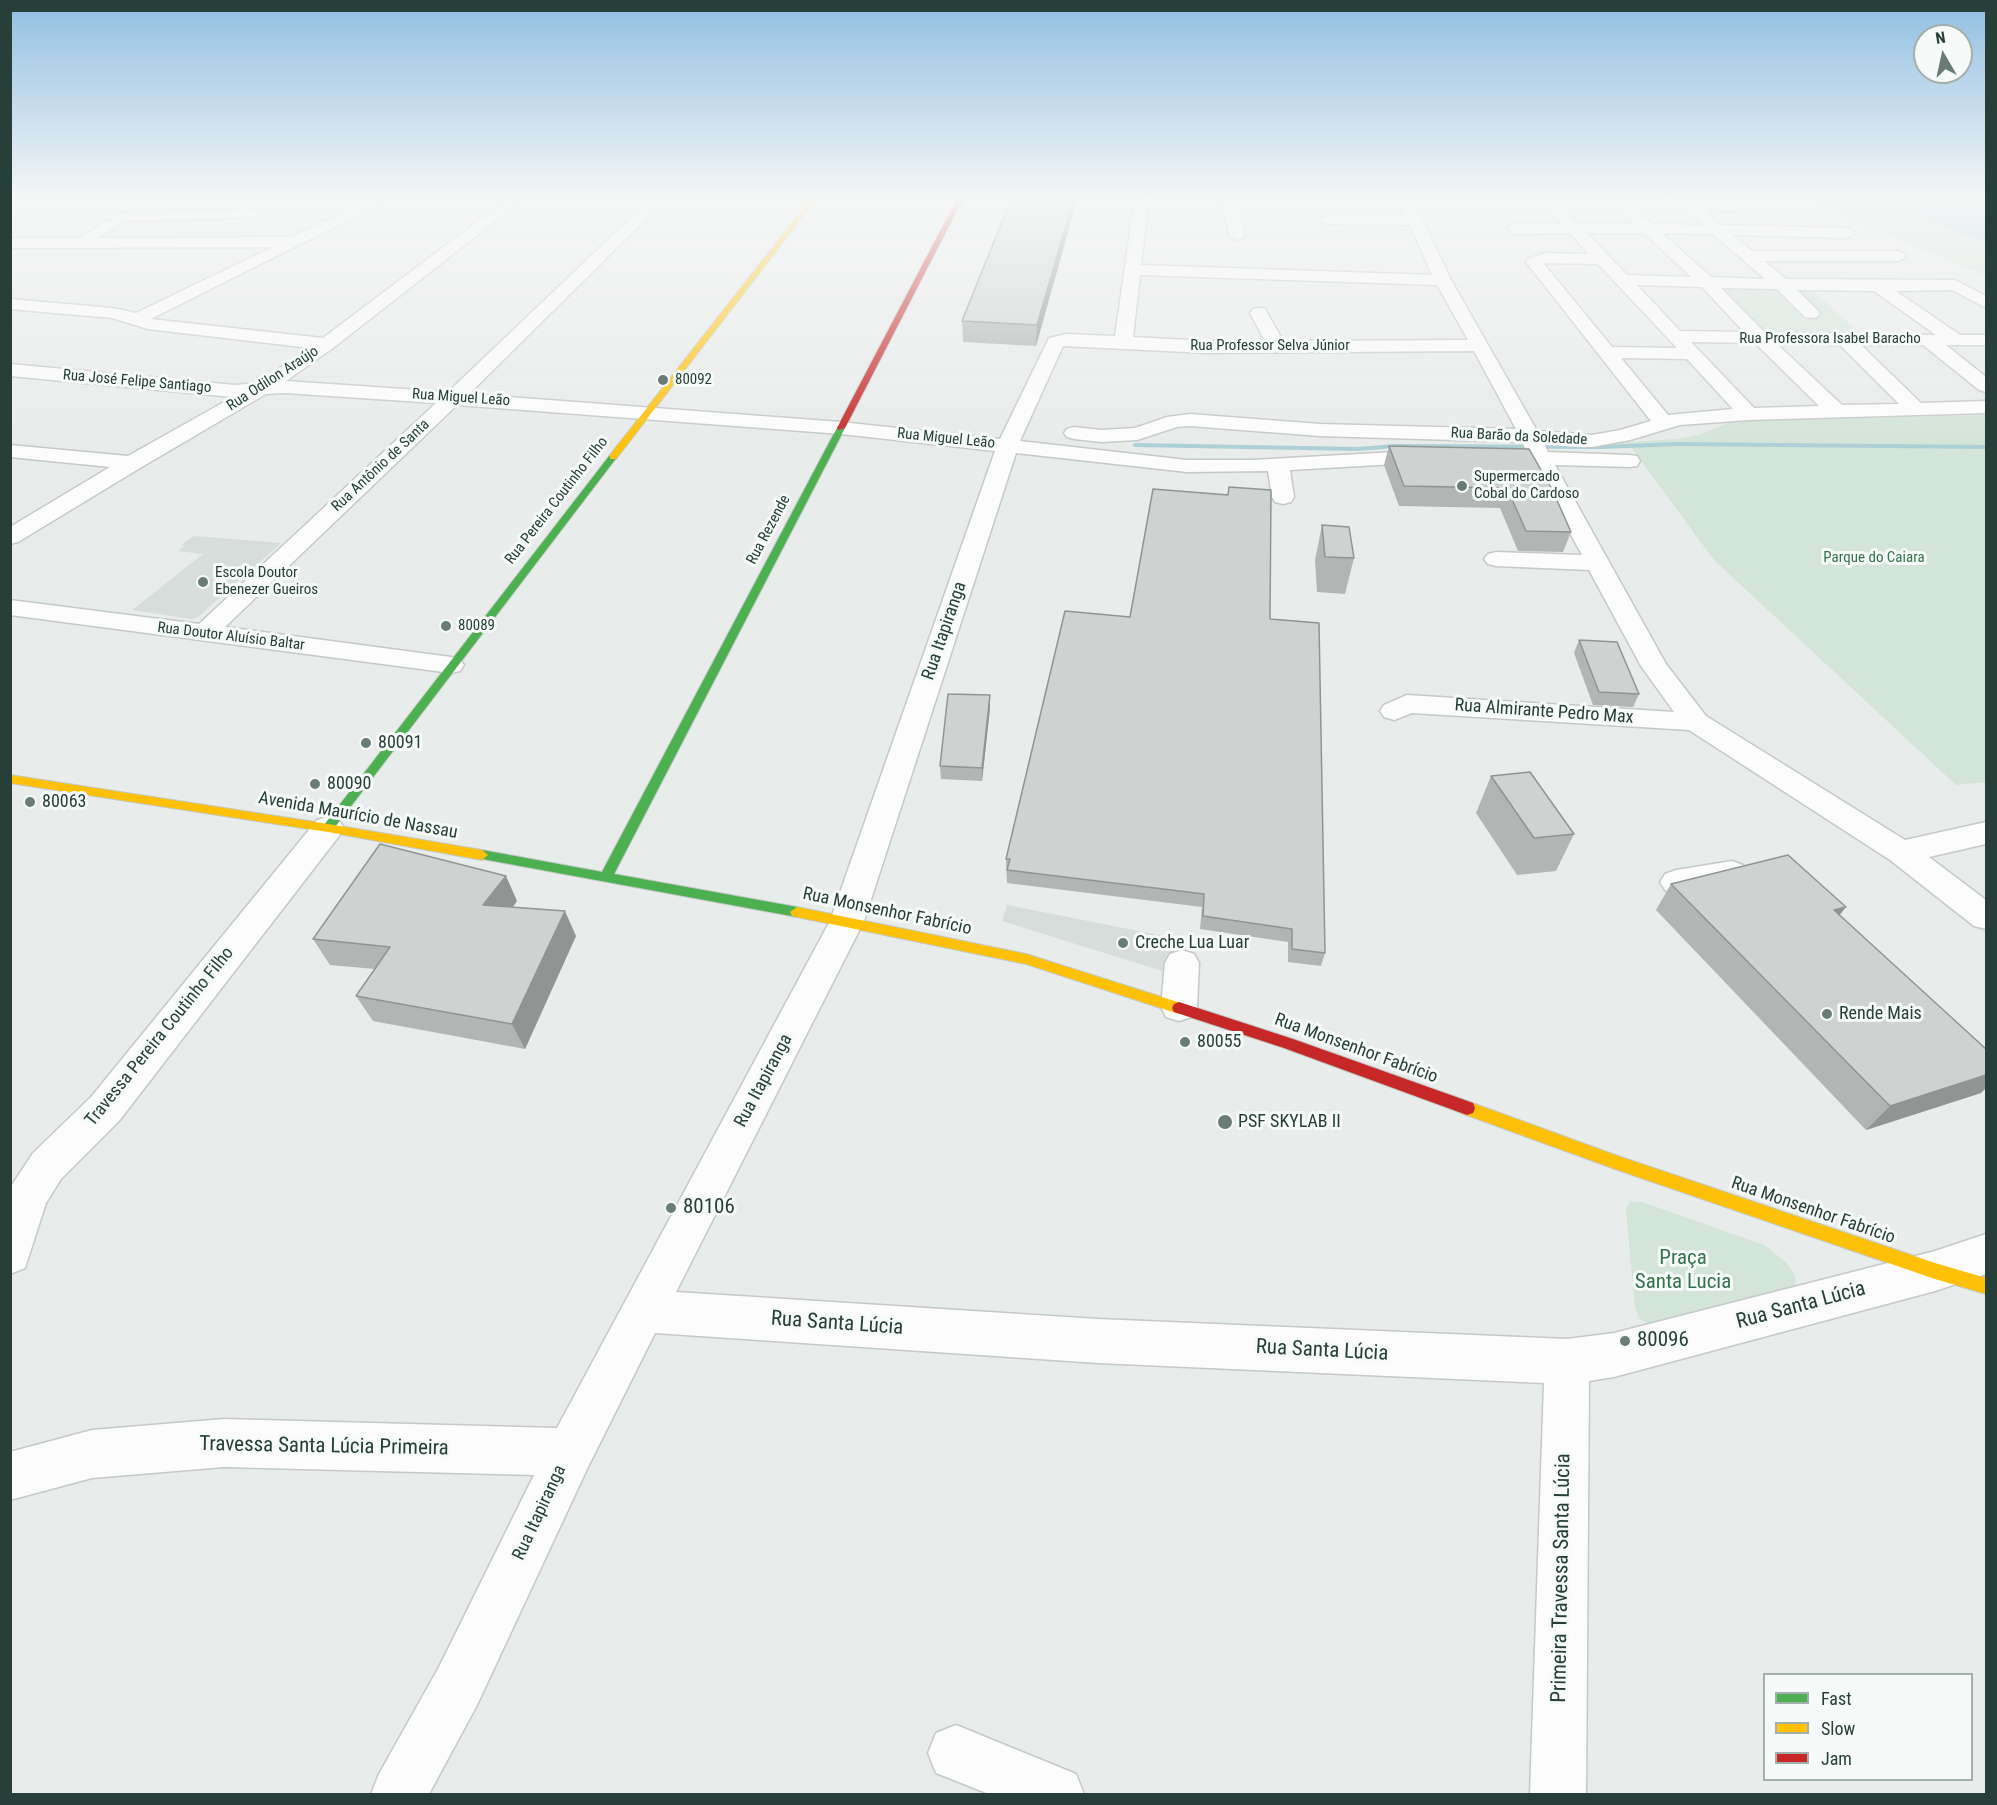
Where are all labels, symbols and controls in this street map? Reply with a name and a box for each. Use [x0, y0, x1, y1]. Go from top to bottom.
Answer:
north arrow [1913, 24, 1973, 84]
text: N [1934, 28, 1947, 48]
street label: Rua Professora Isabel Baracho [1739, 330, 1921, 348]
street label: Rua Professor Selva Júnior [1190, 337, 1350, 355]
street label: Rua Odilon Araújo [224, 343, 322, 415]
street label: Rua José Felipe Santiago [62, 367, 212, 397]
place label: 80092 [675, 371, 712, 389]
marker: 80092 [656, 373, 670, 387]
street label: Rua Miguel Leão [411, 386, 511, 410]
street label: Rua Antônio de Santa [328, 416, 434, 516]
street label: Rua Barão da Soledade [1450, 424, 1588, 450]
street label: Rua Miguel Leão [896, 425, 996, 453]
street label: Rua Pereira Coutinho Filho [502, 434, 612, 568]
place label: Supermercado Cobal do Cardoso [1474, 468, 1579, 503]
marker: Supermercado Cobal do Cardoso [1455, 479, 1469, 493]
street label: Rua Rezende [743, 492, 795, 568]
park label: Parque do Caiara [1823, 549, 1925, 567]
place label: Escola Doutor Ebenezer Gueiros [215, 564, 318, 599]
marker: Escola Doutor Ebenezer Gueiros [196, 575, 210, 589]
street label: Rua Itapiranga [918, 579, 972, 683]
place label: 80089 [458, 617, 495, 635]
street label: Rua Doutor Aluísio Baltar [156, 619, 306, 655]
marker: 80089 [439, 619, 453, 633]
street label: Rua Almirante Pedro Max [1454, 695, 1634, 729]
place label: 80091 [378, 732, 422, 754]
marker: 80091 [359, 736, 373, 750]
place label: 80090 [327, 773, 371, 795]
marker: 80090 [308, 777, 322, 791]
street label: Avenida Maurício de Nassau [257, 788, 459, 844]
place label: 80063 [42, 791, 86, 813]
marker: 80063 [23, 795, 37, 809]
street label: Rua Monsenhor Fabrício [801, 884, 973, 940]
place label: Creche Lua Luar [1135, 932, 1249, 954]
marker: Creche Lua Luar [1116, 936, 1130, 950]
street label: Travessa Pereira Coutinho Filho [81, 943, 239, 1131]
place label: Rende Mais [1839, 1003, 1922, 1025]
marker: Rende Mais [1820, 1007, 1834, 1021]
street label: Rua Monsenhor Fabrício [1271, 1009, 1441, 1089]
street label: Rua Itapiranga [730, 1031, 798, 1131]
place label: 80055 [1197, 1031, 1241, 1053]
marker: 80055 [1178, 1035, 1192, 1049]
place label: PSF SKYLAB II [1238, 1111, 1341, 1133]
marker: PSF SKYLAB II [1216, 1113, 1234, 1131]
street label: Rua Monsenhor Fabrício [1728, 1173, 1898, 1249]
place label: 80106 [683, 1195, 735, 1221]
marker: 80106 [664, 1201, 678, 1215]
park label: Praça Santa Lucia [1635, 1246, 1731, 1296]
street label: Rua Santa Lúcia [1734, 1277, 1868, 1335]
street label: Rua Santa Lúcia [770, 1307, 904, 1341]
place label: 80096 [1637, 1328, 1689, 1354]
marker: 80096 [1618, 1334, 1632, 1348]
street label: Rua Santa Lúcia [1255, 1335, 1389, 1367]
street label: Travessa Santa Lúcia Primeira [199, 1432, 449, 1462]
street label: Primeira Travessa Santa Lúcia [1547, 1453, 1577, 1703]
street label: Rua Itapiranga [509, 1462, 571, 1564]
legend [1763, 1673, 1973, 1781]
text: Fast [1821, 1688, 1852, 1709]
text: Slow [1821, 1718, 1855, 1739]
text: Jam [1821, 1748, 1852, 1769]

